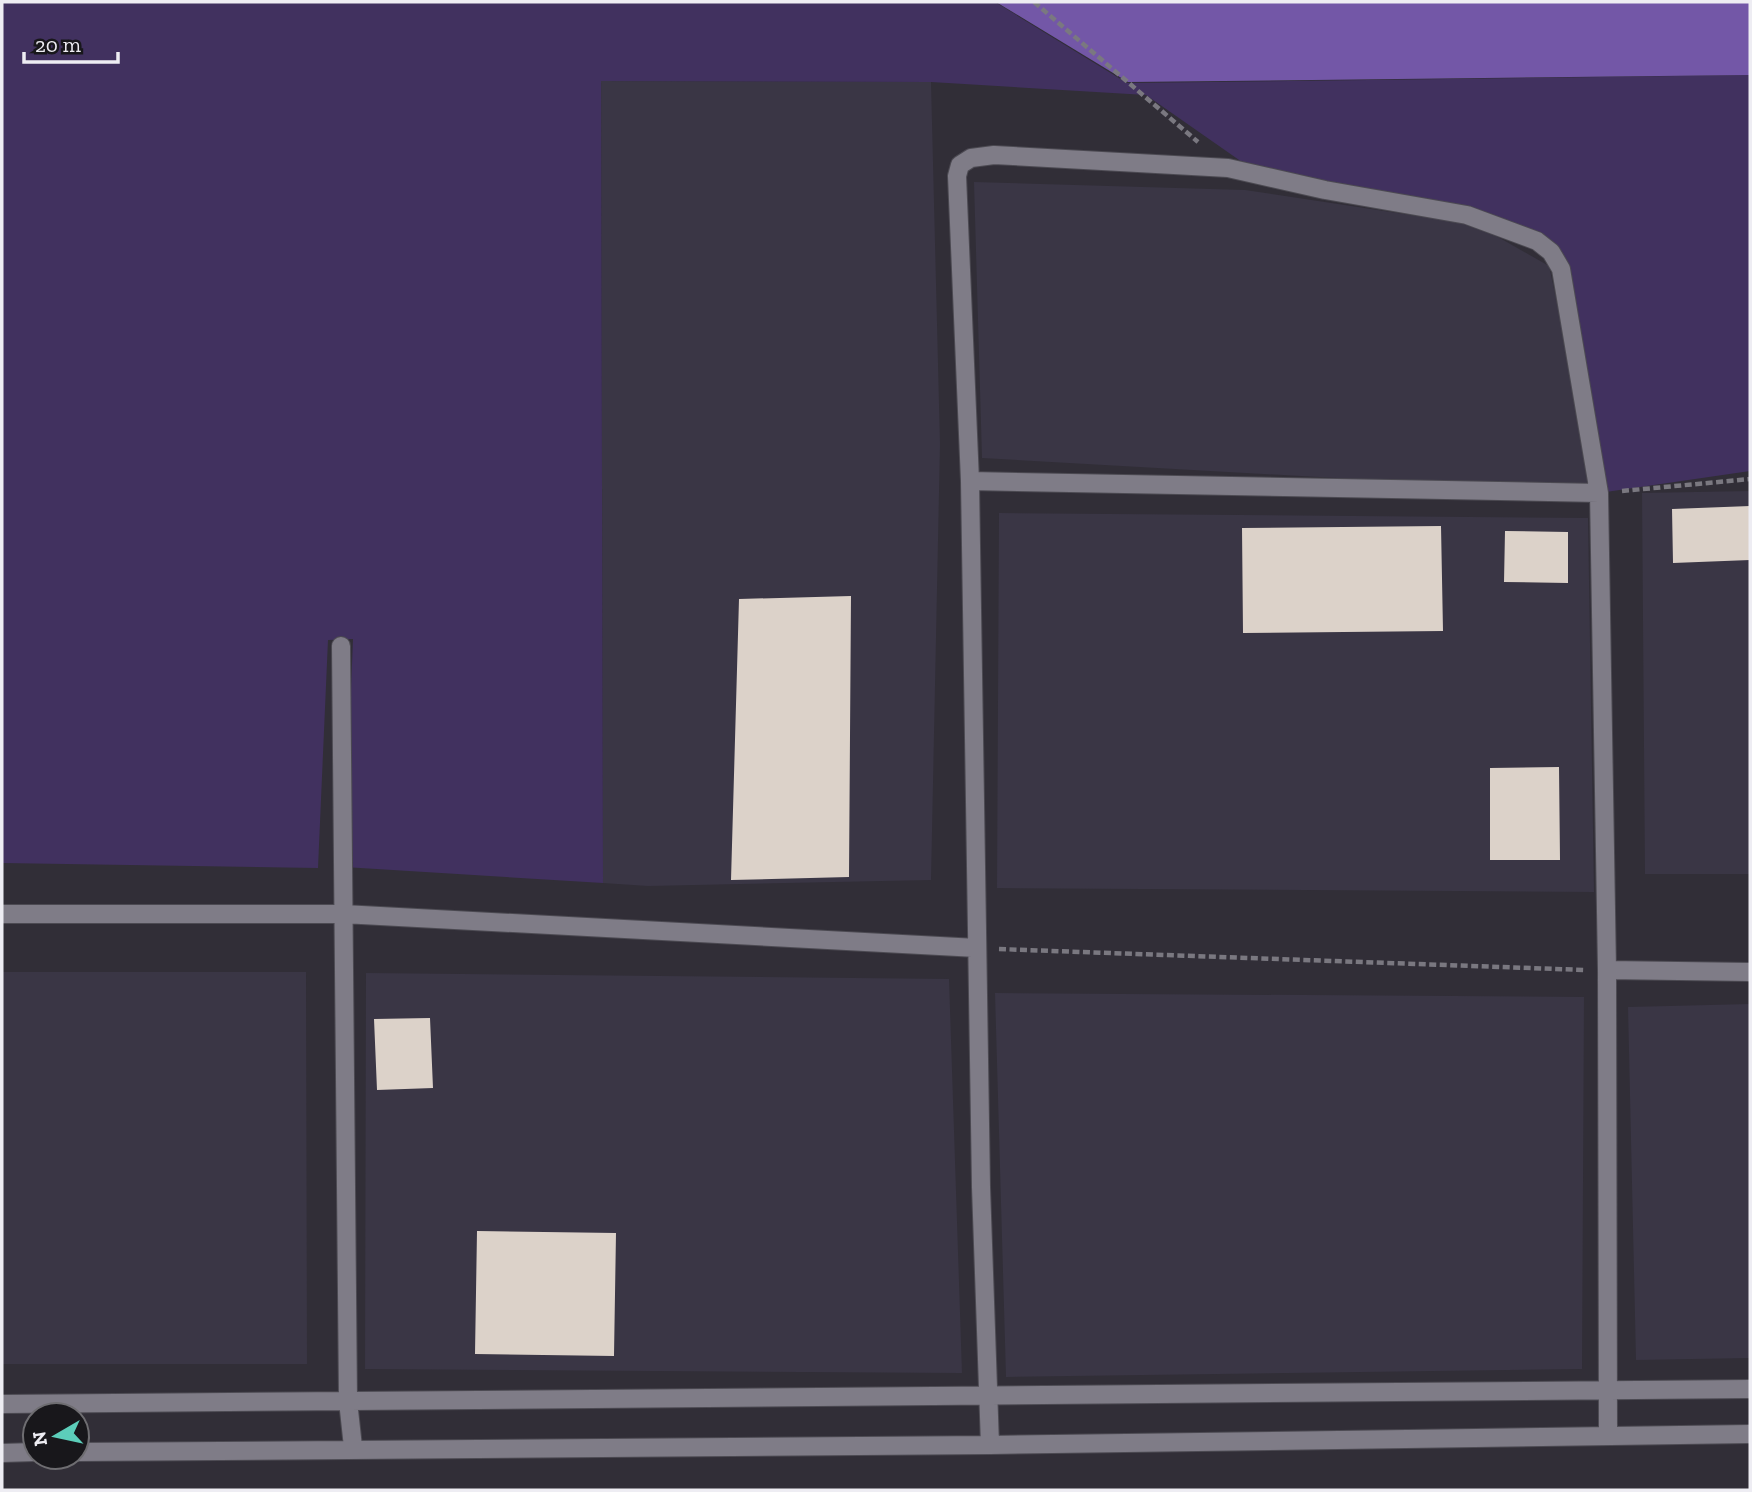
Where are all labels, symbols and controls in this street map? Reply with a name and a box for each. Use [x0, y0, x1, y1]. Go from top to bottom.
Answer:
scale bar [24, 21, 119, 65]
text: 20 m [35, 32, 81, 57]
north arrow [21, 1401, 91, 1471]
text: N [27, 1430, 52, 1448]

